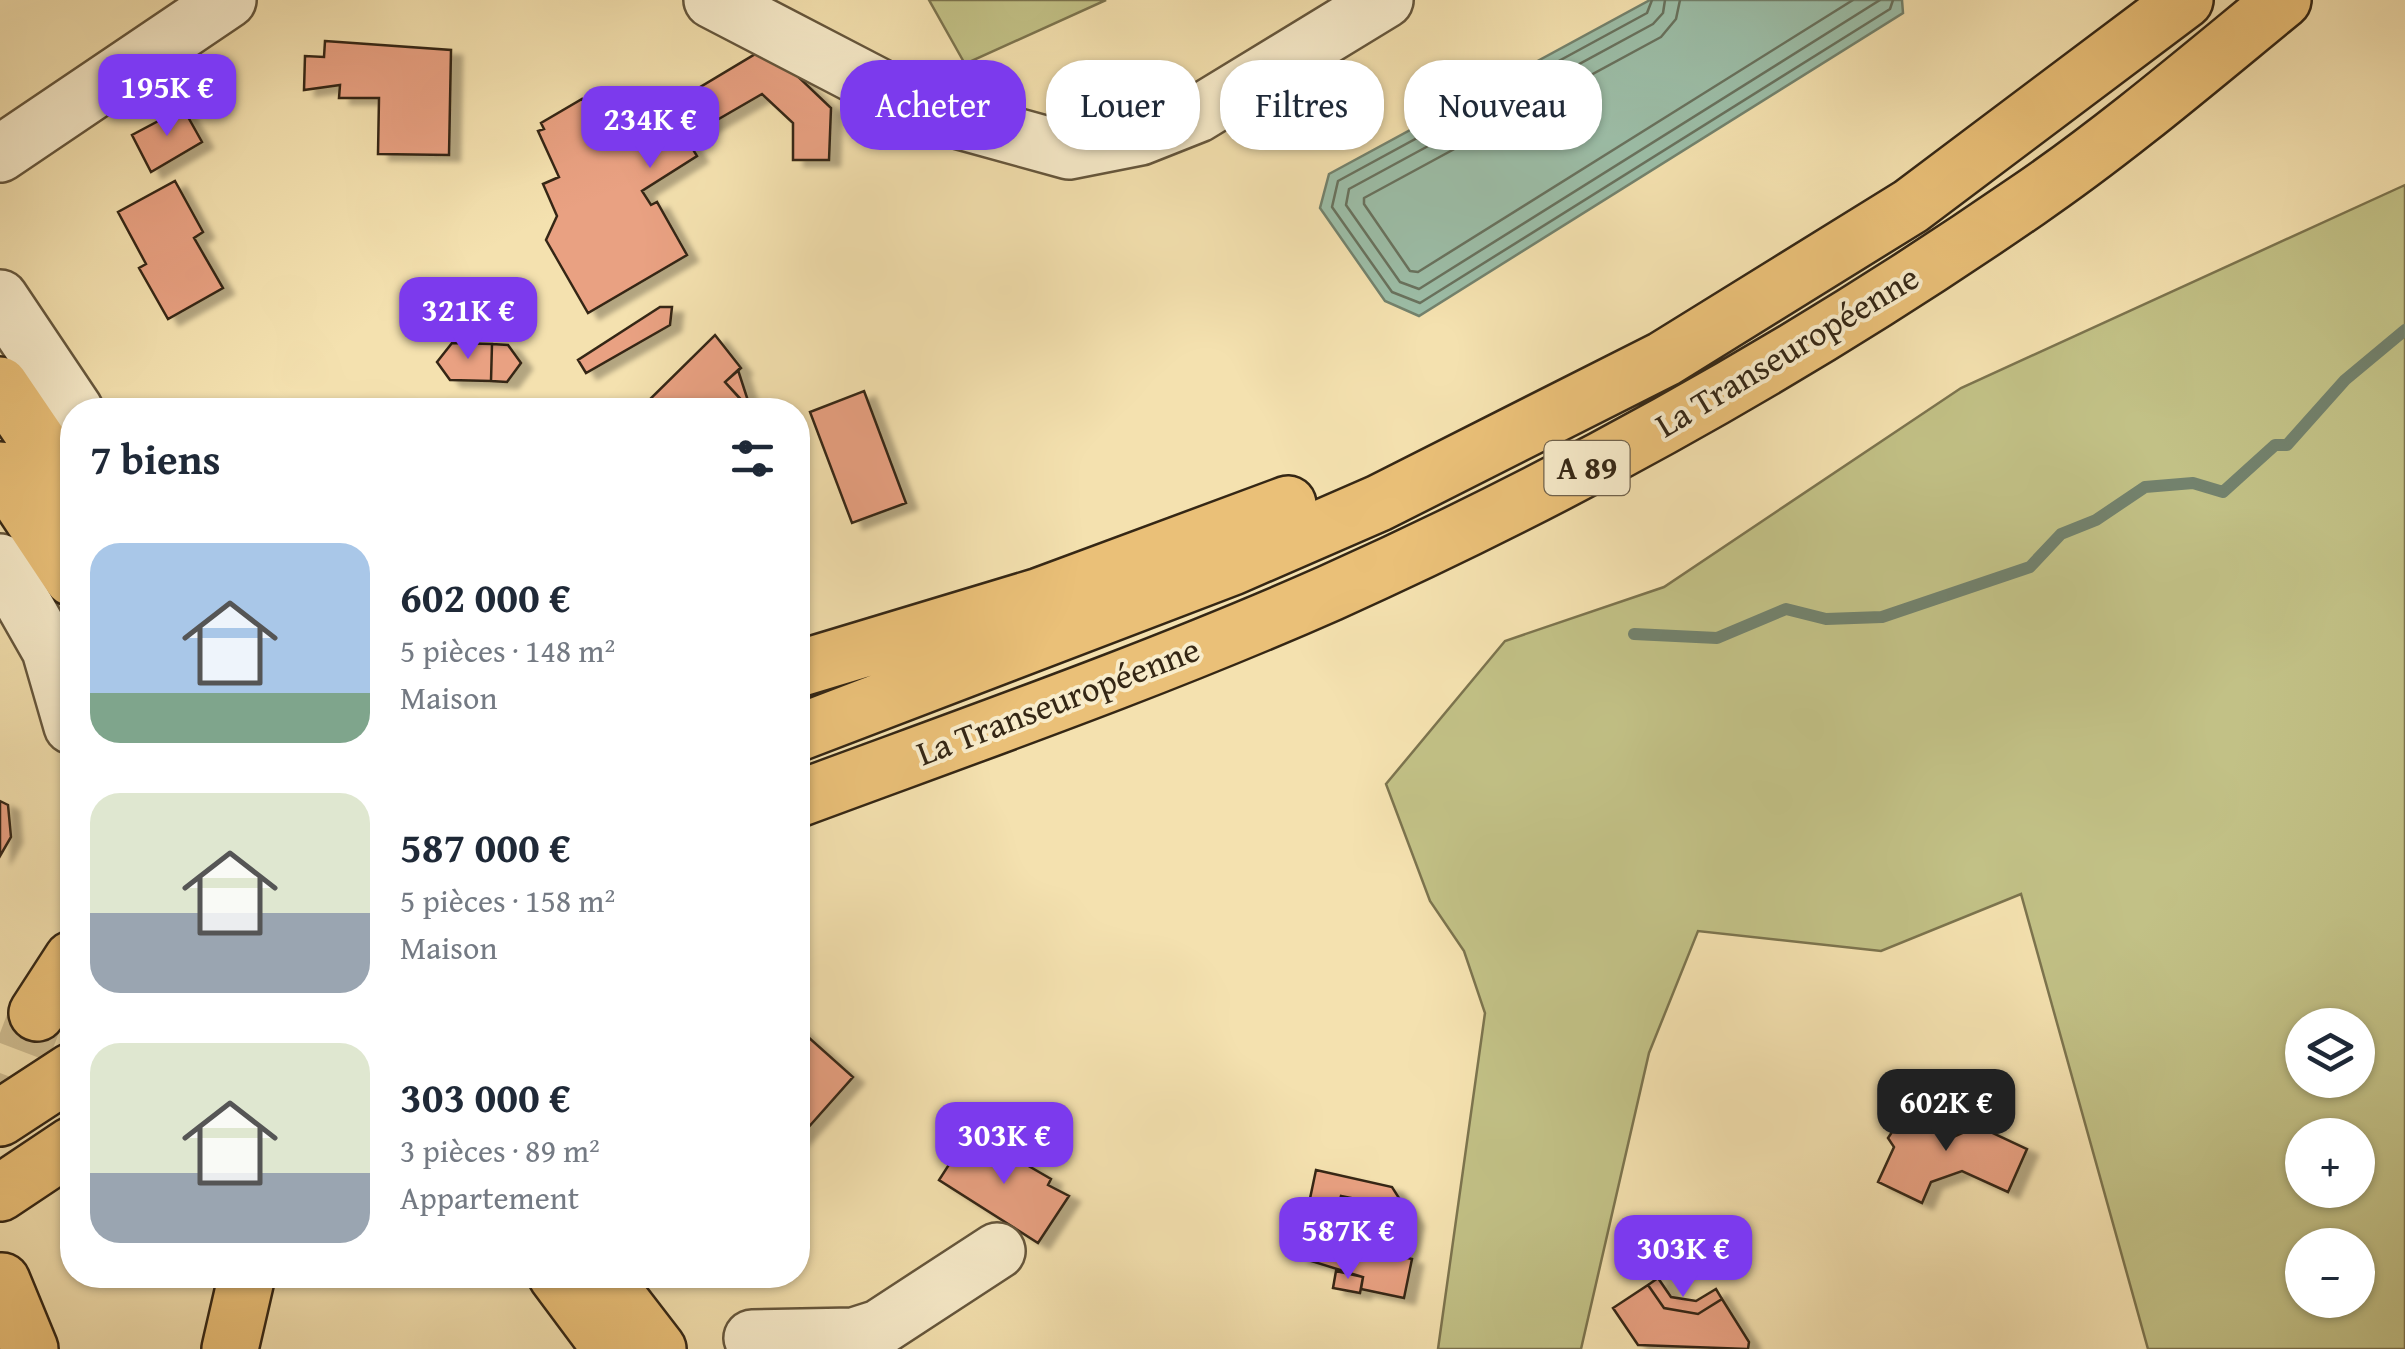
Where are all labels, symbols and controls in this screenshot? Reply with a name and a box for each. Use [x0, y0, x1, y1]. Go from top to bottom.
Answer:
pin: 195K € [86, 54, 248, 139]
chip: Acheter [840, 60, 1026, 150]
chip: Louer [1046, 60, 1200, 150]
chip: Filtres [1220, 60, 1384, 150]
chip: Nouveau [1404, 60, 1602, 150]
text: 195K € [120, 63, 214, 110]
pin: 234K € [569, 86, 731, 171]
text: 234K € [603, 95, 697, 142]
street label: La Transeuropéenne [1645, 252, 1928, 450]
pin: 321K € [387, 277, 549, 362]
text: 321K € [421, 286, 515, 333]
text: 7 biens [90, 428, 221, 489]
icon: filters [725, 431, 780, 486]
road number: A 89 [1544, 441, 1630, 495]
text: 602 000 € [400, 566, 571, 627]
icon: home [170, 583, 290, 703]
street label: La Transeuropéenne [909, 623, 1207, 778]
text: 5 pièces · 148 m² [400, 627, 615, 674]
text: Maison [400, 674, 497, 721]
text: 587 000 € [400, 816, 571, 877]
icon: home [170, 833, 290, 953]
text: 5 pièces · 158 m² [400, 877, 615, 924]
text: Maison [400, 924, 497, 971]
map controls [2285, 1008, 2375, 1318]
button: layers [2285, 1008, 2375, 1098]
text: 303 000 € [400, 1066, 571, 1127]
pin: 602K € [1865, 1069, 2027, 1154]
text: 602K € [1899, 1078, 1993, 1125]
icon: home [170, 1083, 290, 1203]
pin: 303K € [923, 1102, 1085, 1187]
text: 303K € [957, 1111, 1051, 1158]
button: + [2285, 1118, 2375, 1208]
text: 3 pièces · 89 m² [400, 1127, 600, 1174]
text: Appartement [400, 1174, 579, 1221]
pin: 587K € [1267, 1197, 1429, 1282]
text: 587K € [1301, 1206, 1395, 1253]
pin: 303K € [1602, 1215, 1764, 1300]
text: 303K € [1636, 1224, 1730, 1271]
button: − [2285, 1228, 2375, 1318]

